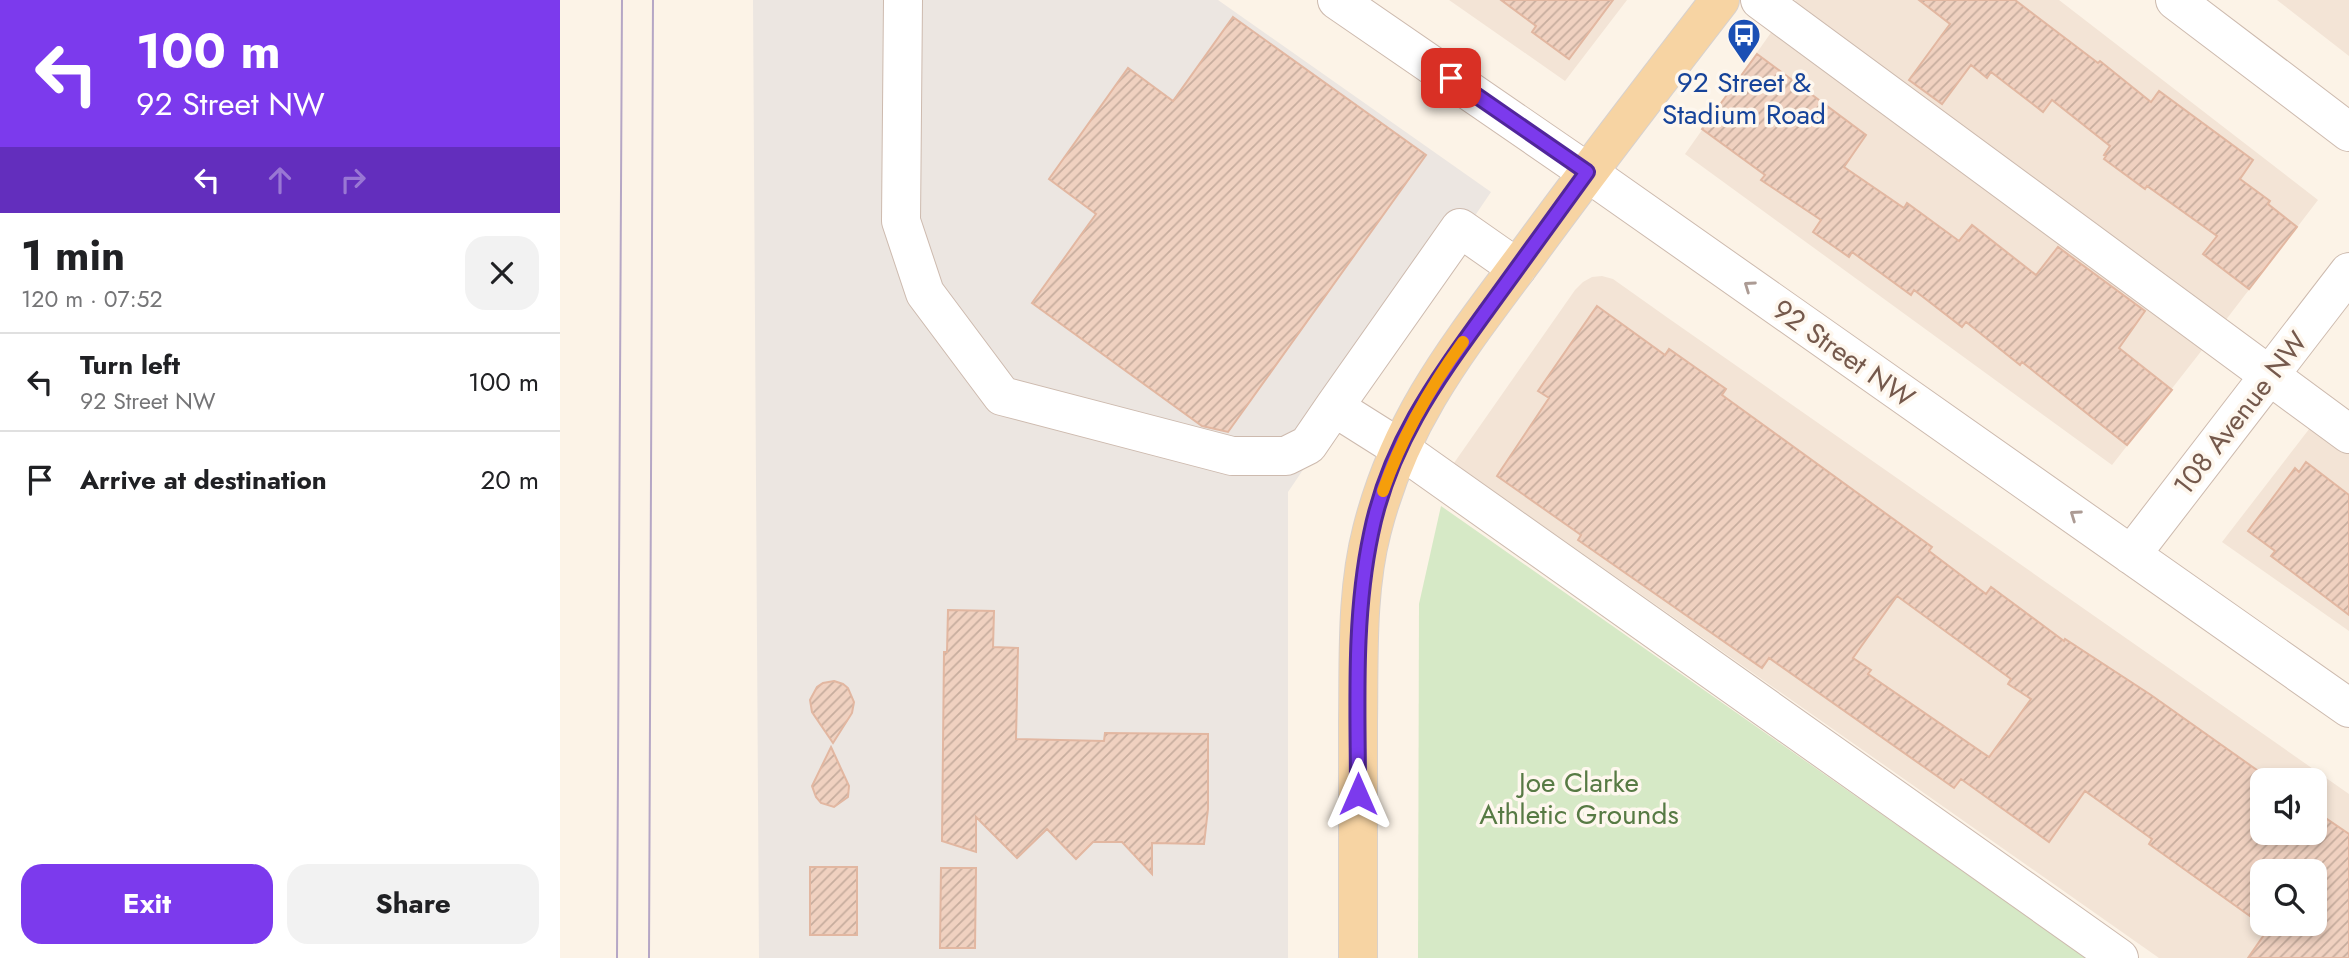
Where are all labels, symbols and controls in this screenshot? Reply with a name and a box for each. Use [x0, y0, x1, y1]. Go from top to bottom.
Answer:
text: 100 m [136, 16, 281, 86]
bus stop icon: 92 Street & Stadium Road [1725, 16, 1763, 65]
icon: left [21, 28, 112, 119]
pin [1421, 48, 1481, 108]
icon: arrive [1432, 59, 1470, 97]
place label: 92 Street & Stadium Road [1662, 62, 1826, 135]
text: 92 Street NW [136, 81, 325, 127]
icon: left [188, 161, 226, 199]
icon: ahead [261, 161, 299, 199]
icon: right [334, 161, 372, 199]
text: 1 min [21, 225, 125, 286]
button: close [465, 236, 539, 310]
text: 120 m · 07:52 [21, 282, 163, 316]
one-way arrow [1744, 282, 1757, 294]
street label: 92 Street NW [1764, 289, 1923, 418]
street label: 108 Avenue NW [2163, 322, 2318, 504]
text: Turn left [80, 346, 180, 384]
icon: left [21, 363, 59, 401]
text: 100 m [468, 363, 539, 401]
text: 92 Street NW [80, 384, 216, 418]
icon: arrive [21, 461, 59, 499]
text: Arrive at destination [80, 461, 327, 499]
text: 20 m [481, 461, 539, 499]
one-way arrow [2070, 511, 2083, 523]
position arrow [1321, 757, 1395, 831]
park label: Joe Clarke Athletic Grounds [1479, 762, 1679, 835]
map controls [2250, 768, 2327, 936]
button: sound [2250, 768, 2327, 845]
button: search [2250, 859, 2327, 936]
button: Exit [21, 864, 273, 944]
button: Share [287, 864, 539, 944]

